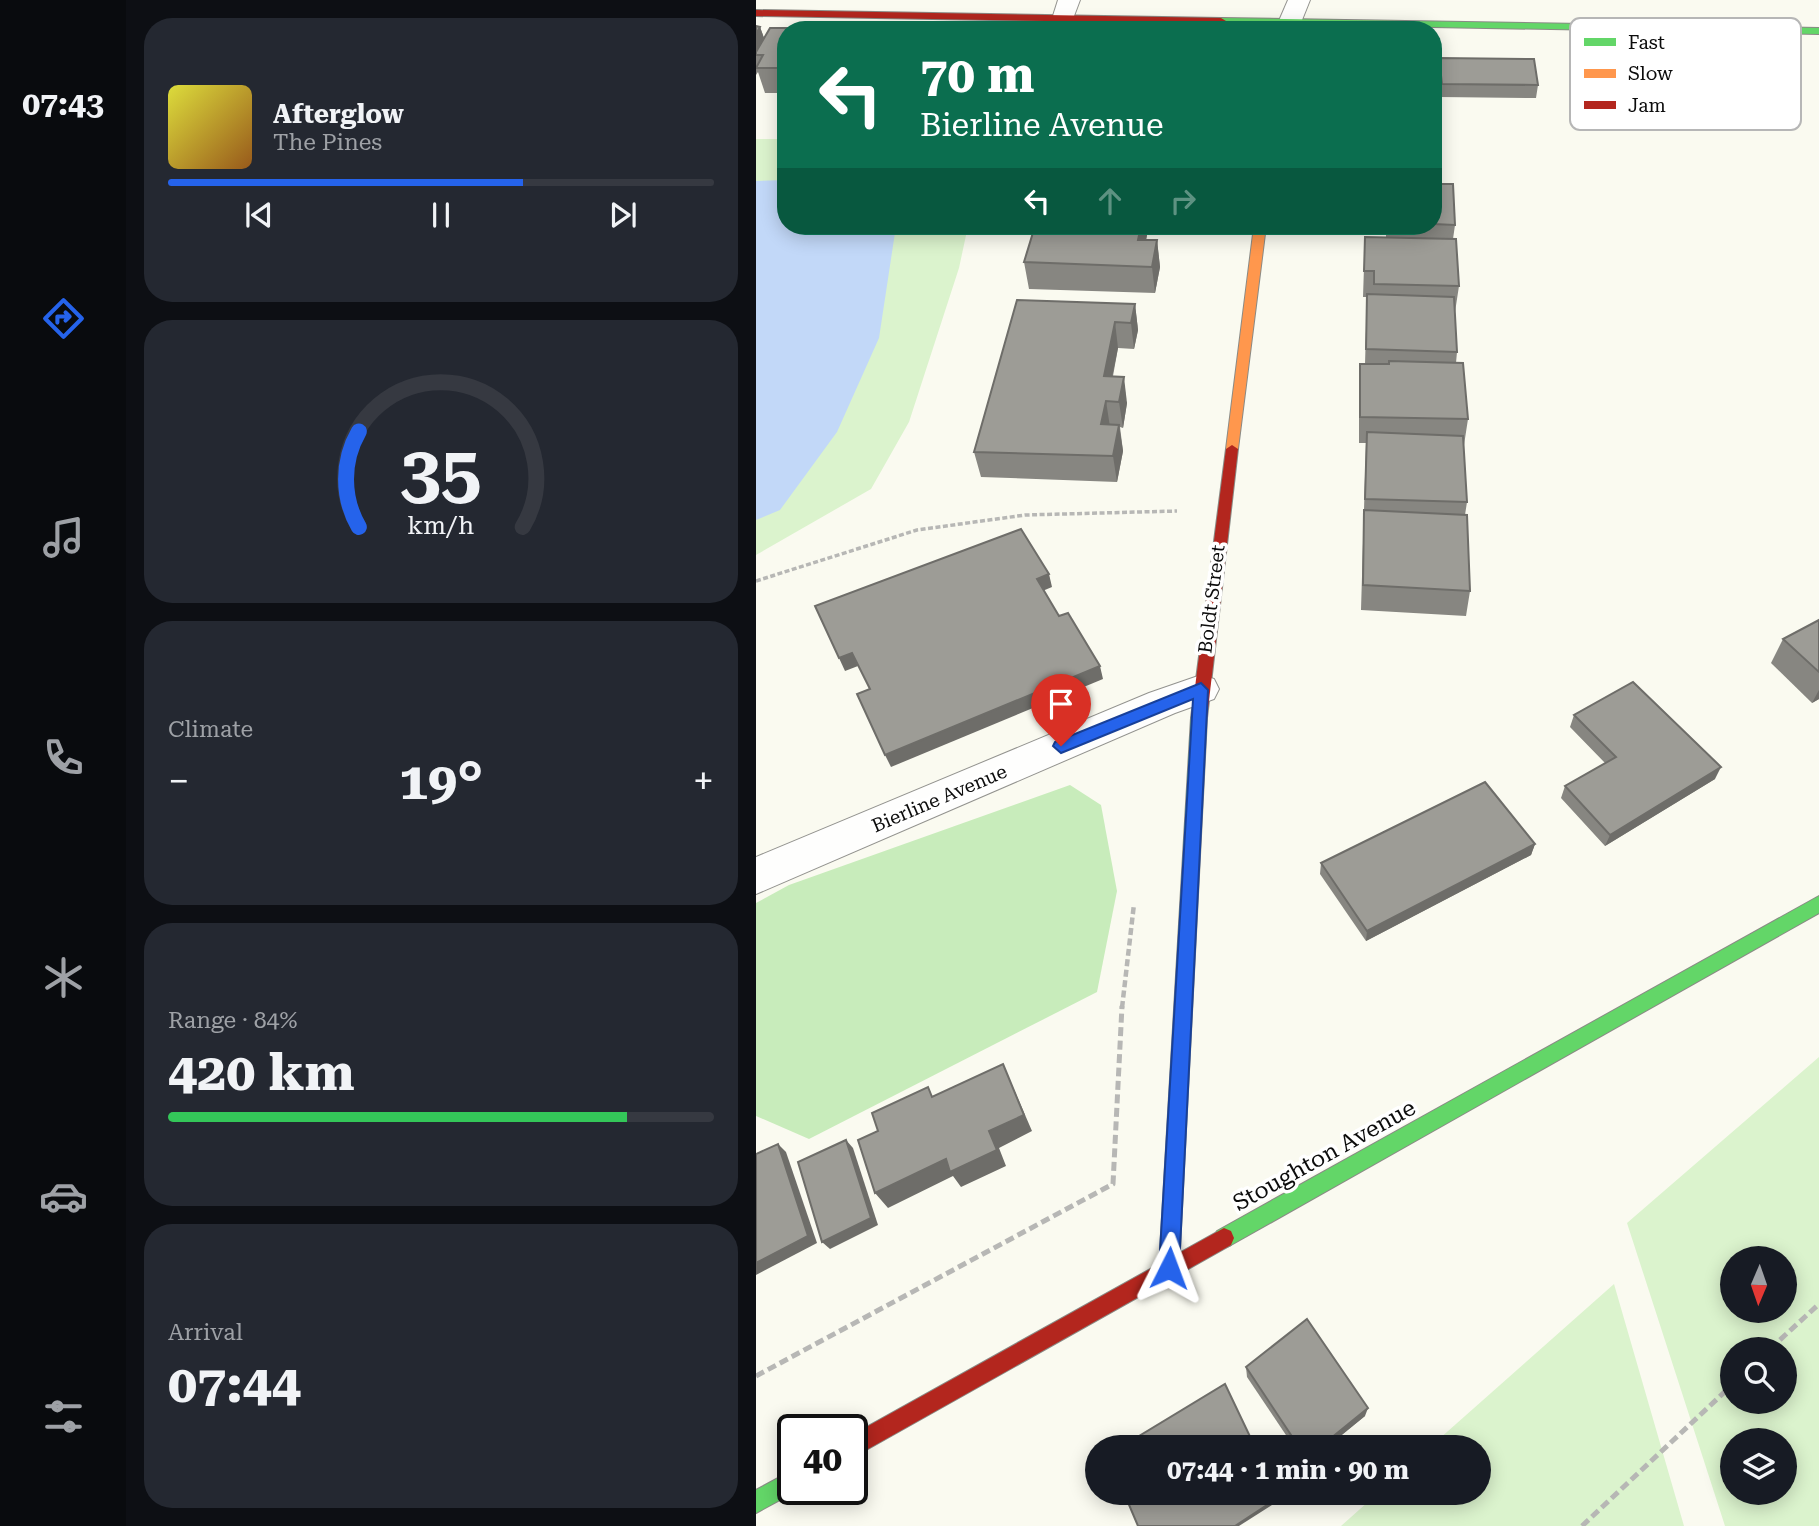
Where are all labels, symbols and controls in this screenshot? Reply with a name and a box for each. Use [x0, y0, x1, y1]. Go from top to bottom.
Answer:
legend [1570, 18, 1801, 130]
text: Fast [1628, 31, 1665, 54]
text: 70 m [920, 47, 1035, 104]
icon: left [805, 49, 896, 140]
text: Slow [1628, 62, 1673, 85]
text: 07:43 [22, 85, 104, 123]
text: Jam [1628, 94, 1666, 117]
text: Afterglow [273, 99, 404, 129]
text: Bierline Avenue [920, 106, 1163, 144]
text: The Pines [273, 129, 382, 156]
icon: left [1018, 182, 1056, 220]
icon: ahead [1091, 182, 1129, 220]
icon: right [1164, 182, 1202, 220]
icon: previous [240, 196, 278, 234]
icon: pause [422, 196, 460, 234]
icon: next [604, 196, 642, 234]
icon: directions [39, 294, 88, 343]
text: 35 [400, 431, 482, 516]
text: km/h [408, 511, 474, 540]
icon: music [39, 513, 88, 562]
street label: Boldt Street [1193, 544, 1230, 655]
pin [1031, 674, 1091, 746]
icon: arrive [1042, 685, 1080, 723]
text: Climate [168, 716, 253, 743]
icon: phone [39, 733, 88, 782]
text: 19° [399, 751, 483, 812]
text: − [168, 759, 189, 803]
text: + [693, 759, 714, 803]
street label: Bierline Avenue [868, 760, 1010, 837]
icon: climate [39, 953, 88, 1002]
text: Range · 84% [168, 1007, 297, 1034]
text: 420 km [168, 1042, 355, 1103]
street label: Stoughton Avenue [1228, 1094, 1420, 1217]
icon: car [39, 1172, 88, 1221]
position arrow [1132, 1231, 1206, 1305]
north arrow [1720, 1246, 1797, 1323]
map controls [1720, 1246, 1797, 1505]
text: Arrival [168, 1319, 243, 1346]
button: search [1720, 1337, 1797, 1414]
text: 07:44 [168, 1354, 301, 1415]
icon: filters [39, 1392, 88, 1441]
speed limit sign: 40 [777, 1414, 868, 1505]
button: layers [1720, 1428, 1797, 1505]
text: 07:44 · 1 min · 90 m [1167, 1455, 1409, 1485]

